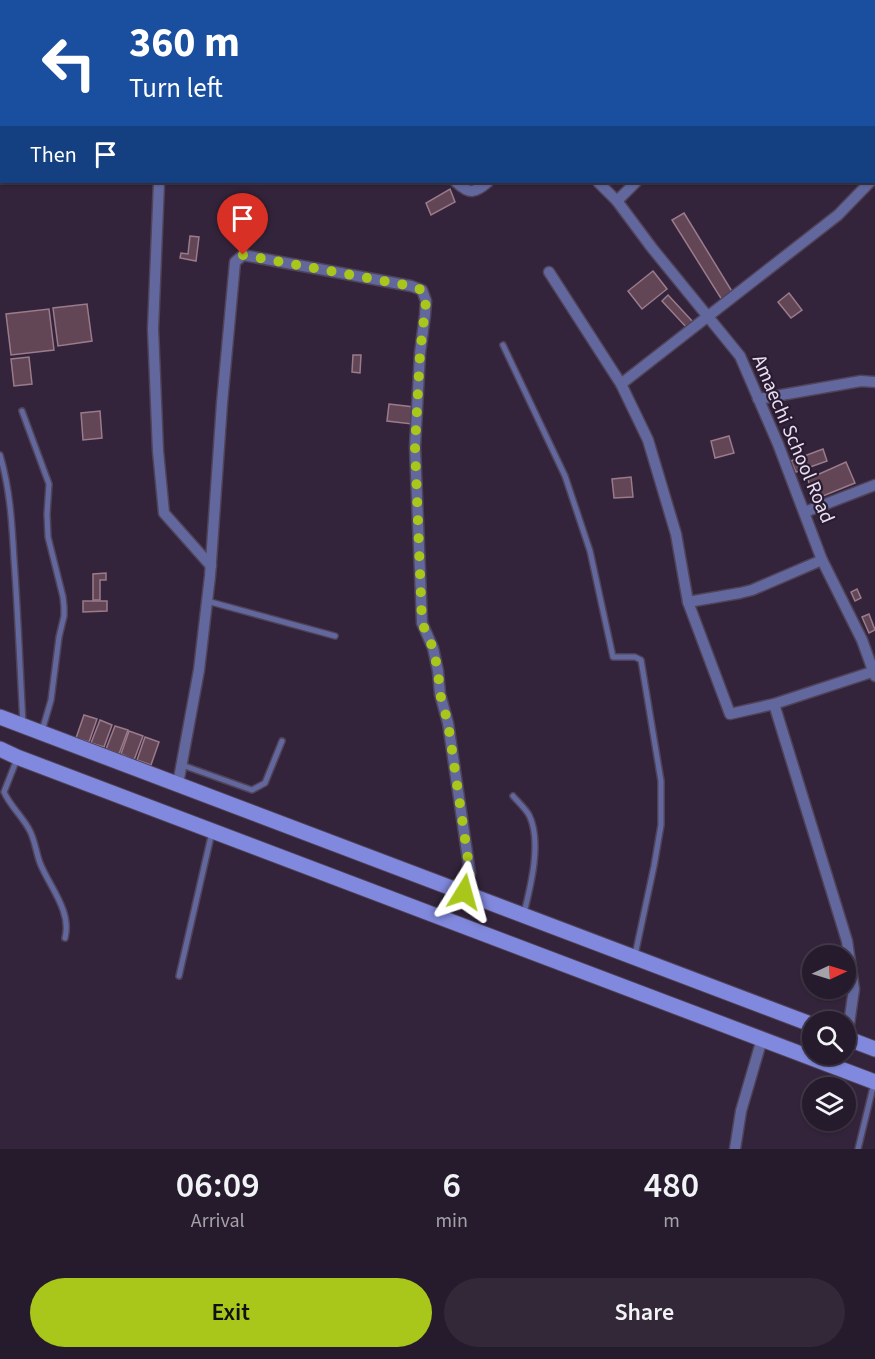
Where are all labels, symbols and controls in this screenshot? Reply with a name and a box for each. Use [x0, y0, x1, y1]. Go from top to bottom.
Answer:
text: 360 m [129, 13, 240, 73]
icon: left [30, 24, 108, 102]
text: Turn left [129, 69, 223, 108]
icon: arrive [89, 138, 122, 171]
text: Then [30, 139, 77, 171]
pin [217, 193, 268, 255]
icon: arrive [226, 202, 259, 235]
street label: Amaechi School Road [745, 350, 841, 528]
position arrow [432, 860, 496, 924]
north arrow [802, 945, 856, 999]
map controls [802, 945, 856, 1131]
button: search [802, 1011, 856, 1065]
button: layers [802, 1077, 856, 1131]
text: 06:09 [176, 1160, 260, 1211]
text: 6 [442, 1160, 461, 1211]
text: 480 [644, 1160, 699, 1211]
text: Arrival [191, 1207, 245, 1235]
text: min [435, 1207, 468, 1235]
text: m [663, 1207, 680, 1235]
button: Exit [30, 1278, 432, 1347]
button: Share [444, 1278, 845, 1347]

